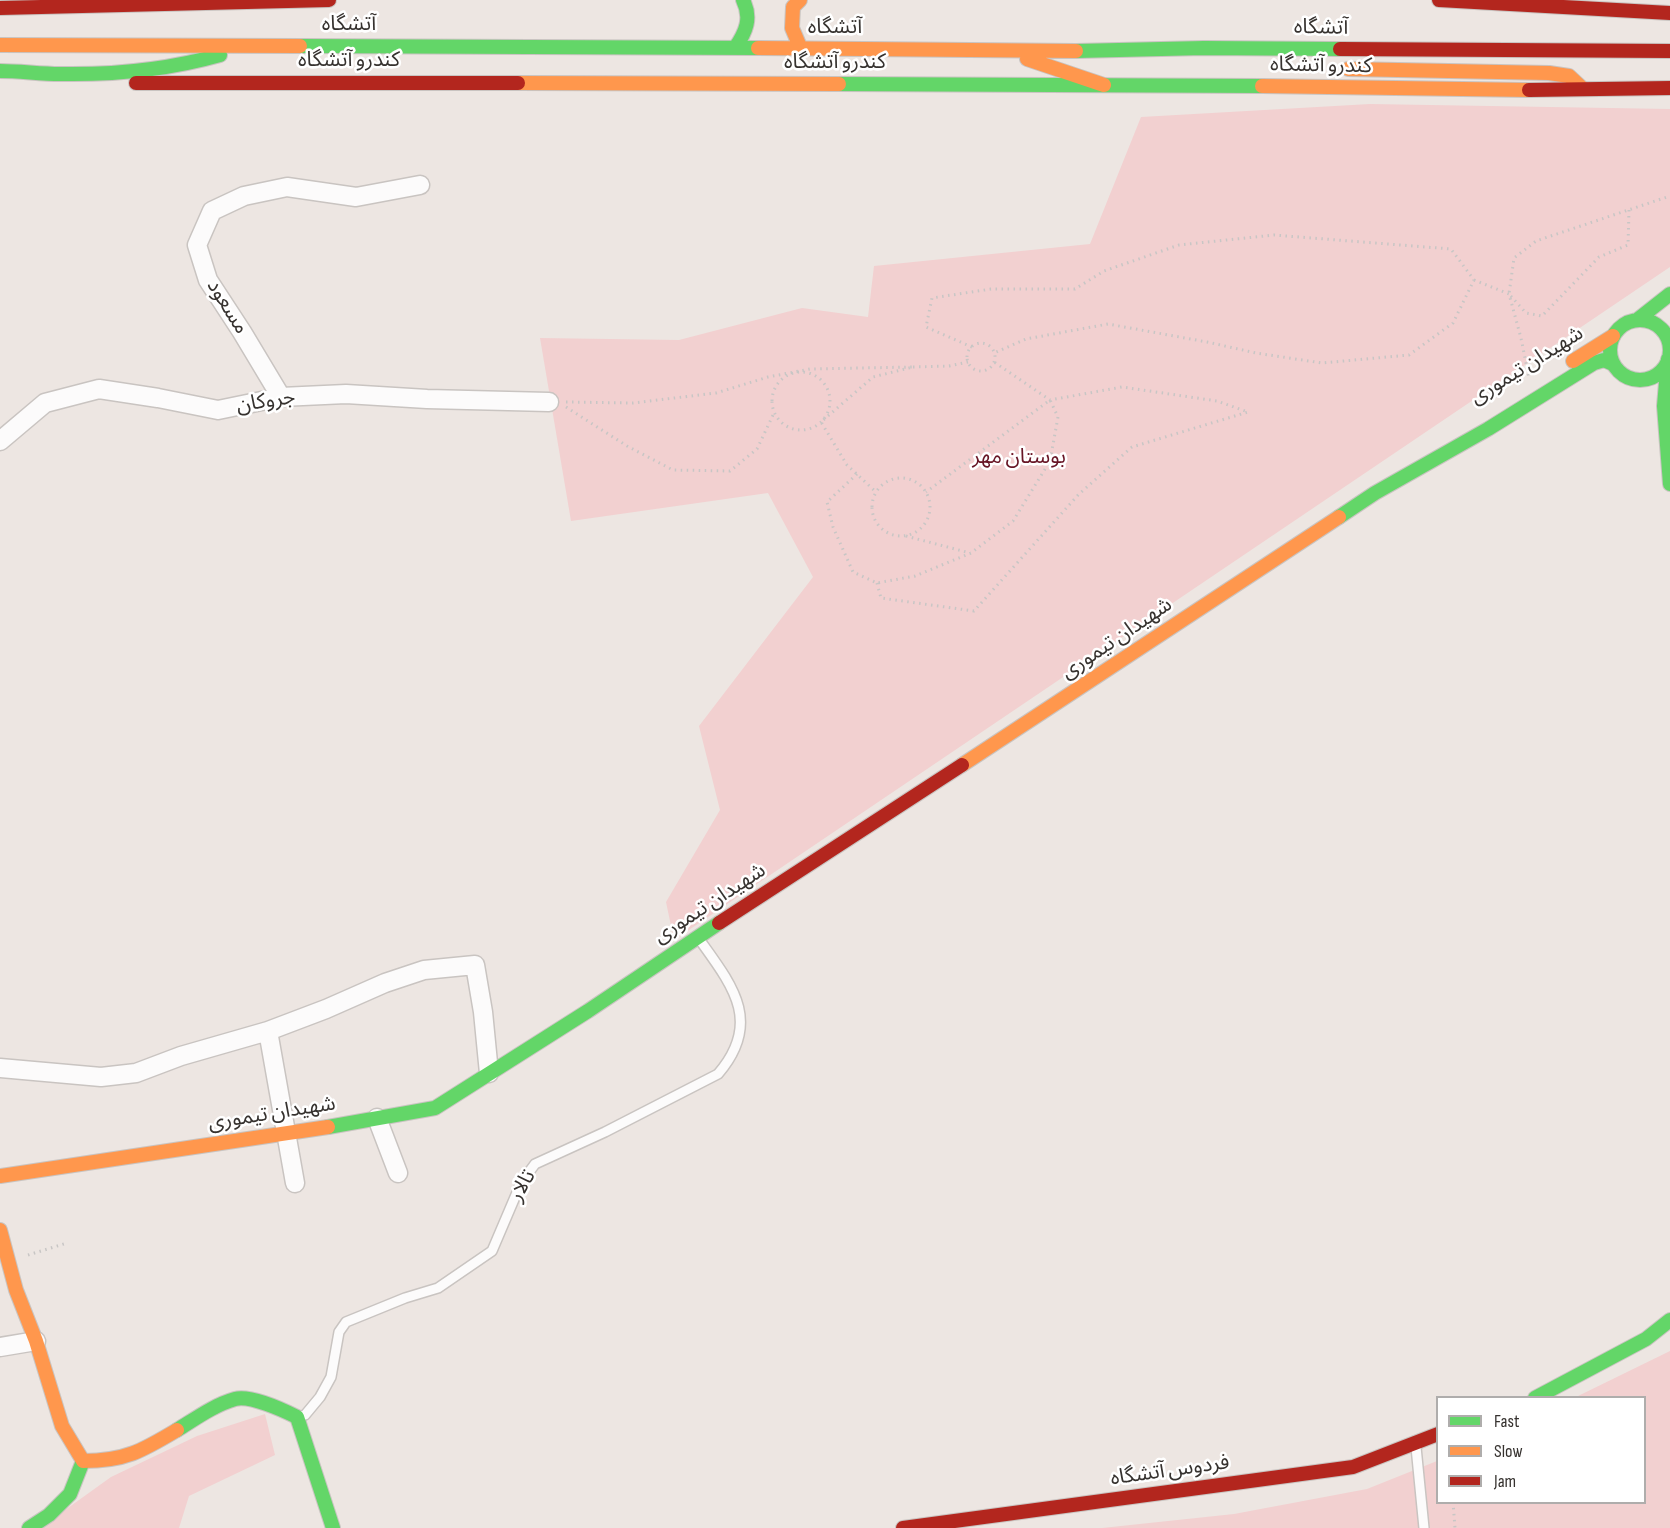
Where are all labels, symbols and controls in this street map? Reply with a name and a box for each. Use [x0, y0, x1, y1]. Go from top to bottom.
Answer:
street label: آتشگاه [322, 12, 376, 38]
street label: آتشگاه [808, 15, 862, 41]
street label: آتشگاه [1294, 15, 1348, 41]
street label: کندرو آتشگاه [298, 48, 400, 74]
street label: کندرو آتشگاه [784, 50, 886, 76]
street label: کندرو آتشگاه [1270, 53, 1372, 79]
street label: مسعود [200, 275, 254, 339]
street label: شهیدان تیموری [1466, 321, 1588, 411]
street label: جروکان [235, 385, 297, 419]
park label: بوستان مهر [972, 445, 1066, 471]
street label: شهیدان تیموری [1057, 593, 1177, 685]
street label: شهیدان تیموری [649, 858, 771, 950]
street label: شهیدان تیموری [206, 1091, 338, 1137]
street label: تالار [504, 1166, 542, 1206]
legend [1436, 1396, 1646, 1504]
text: Fast [1494, 1411, 1519, 1432]
text: Slow [1494, 1441, 1523, 1462]
street label: فردوس آتشگاه [1109, 1450, 1231, 1492]
text: Jam [1494, 1471, 1516, 1492]

